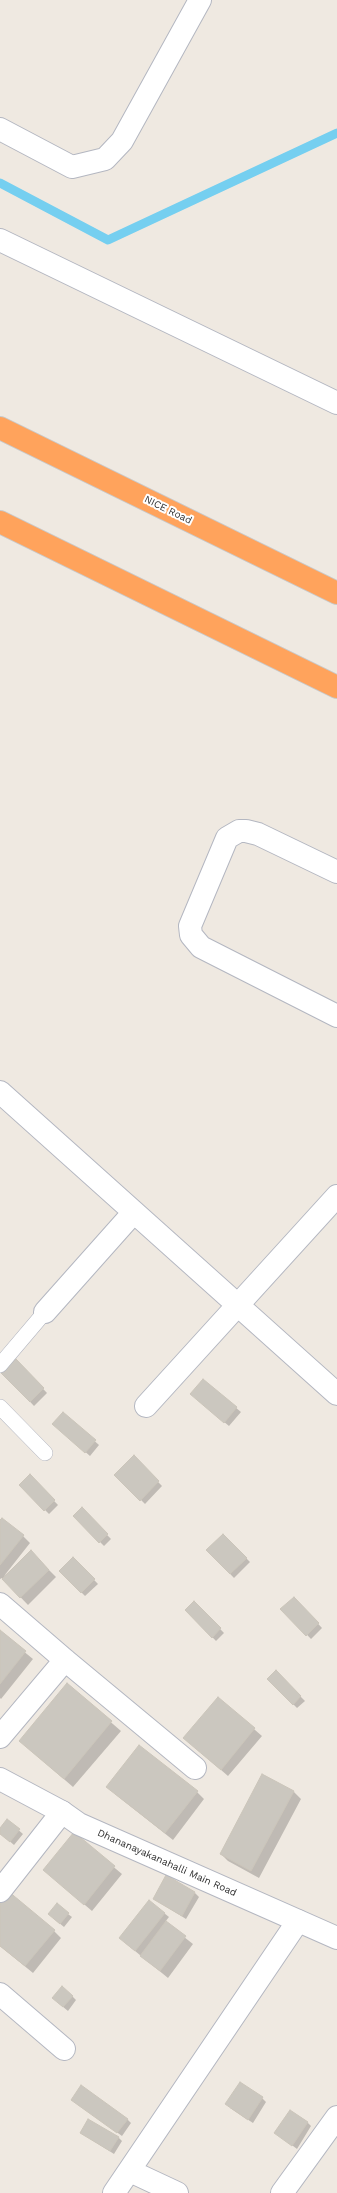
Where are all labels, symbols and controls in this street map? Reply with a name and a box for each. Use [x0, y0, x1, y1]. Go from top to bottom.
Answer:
street label: NICE Road [142, 493, 194, 527]
street label: Dhananayakanahalli Main Road [96, 1827, 238, 1899]

